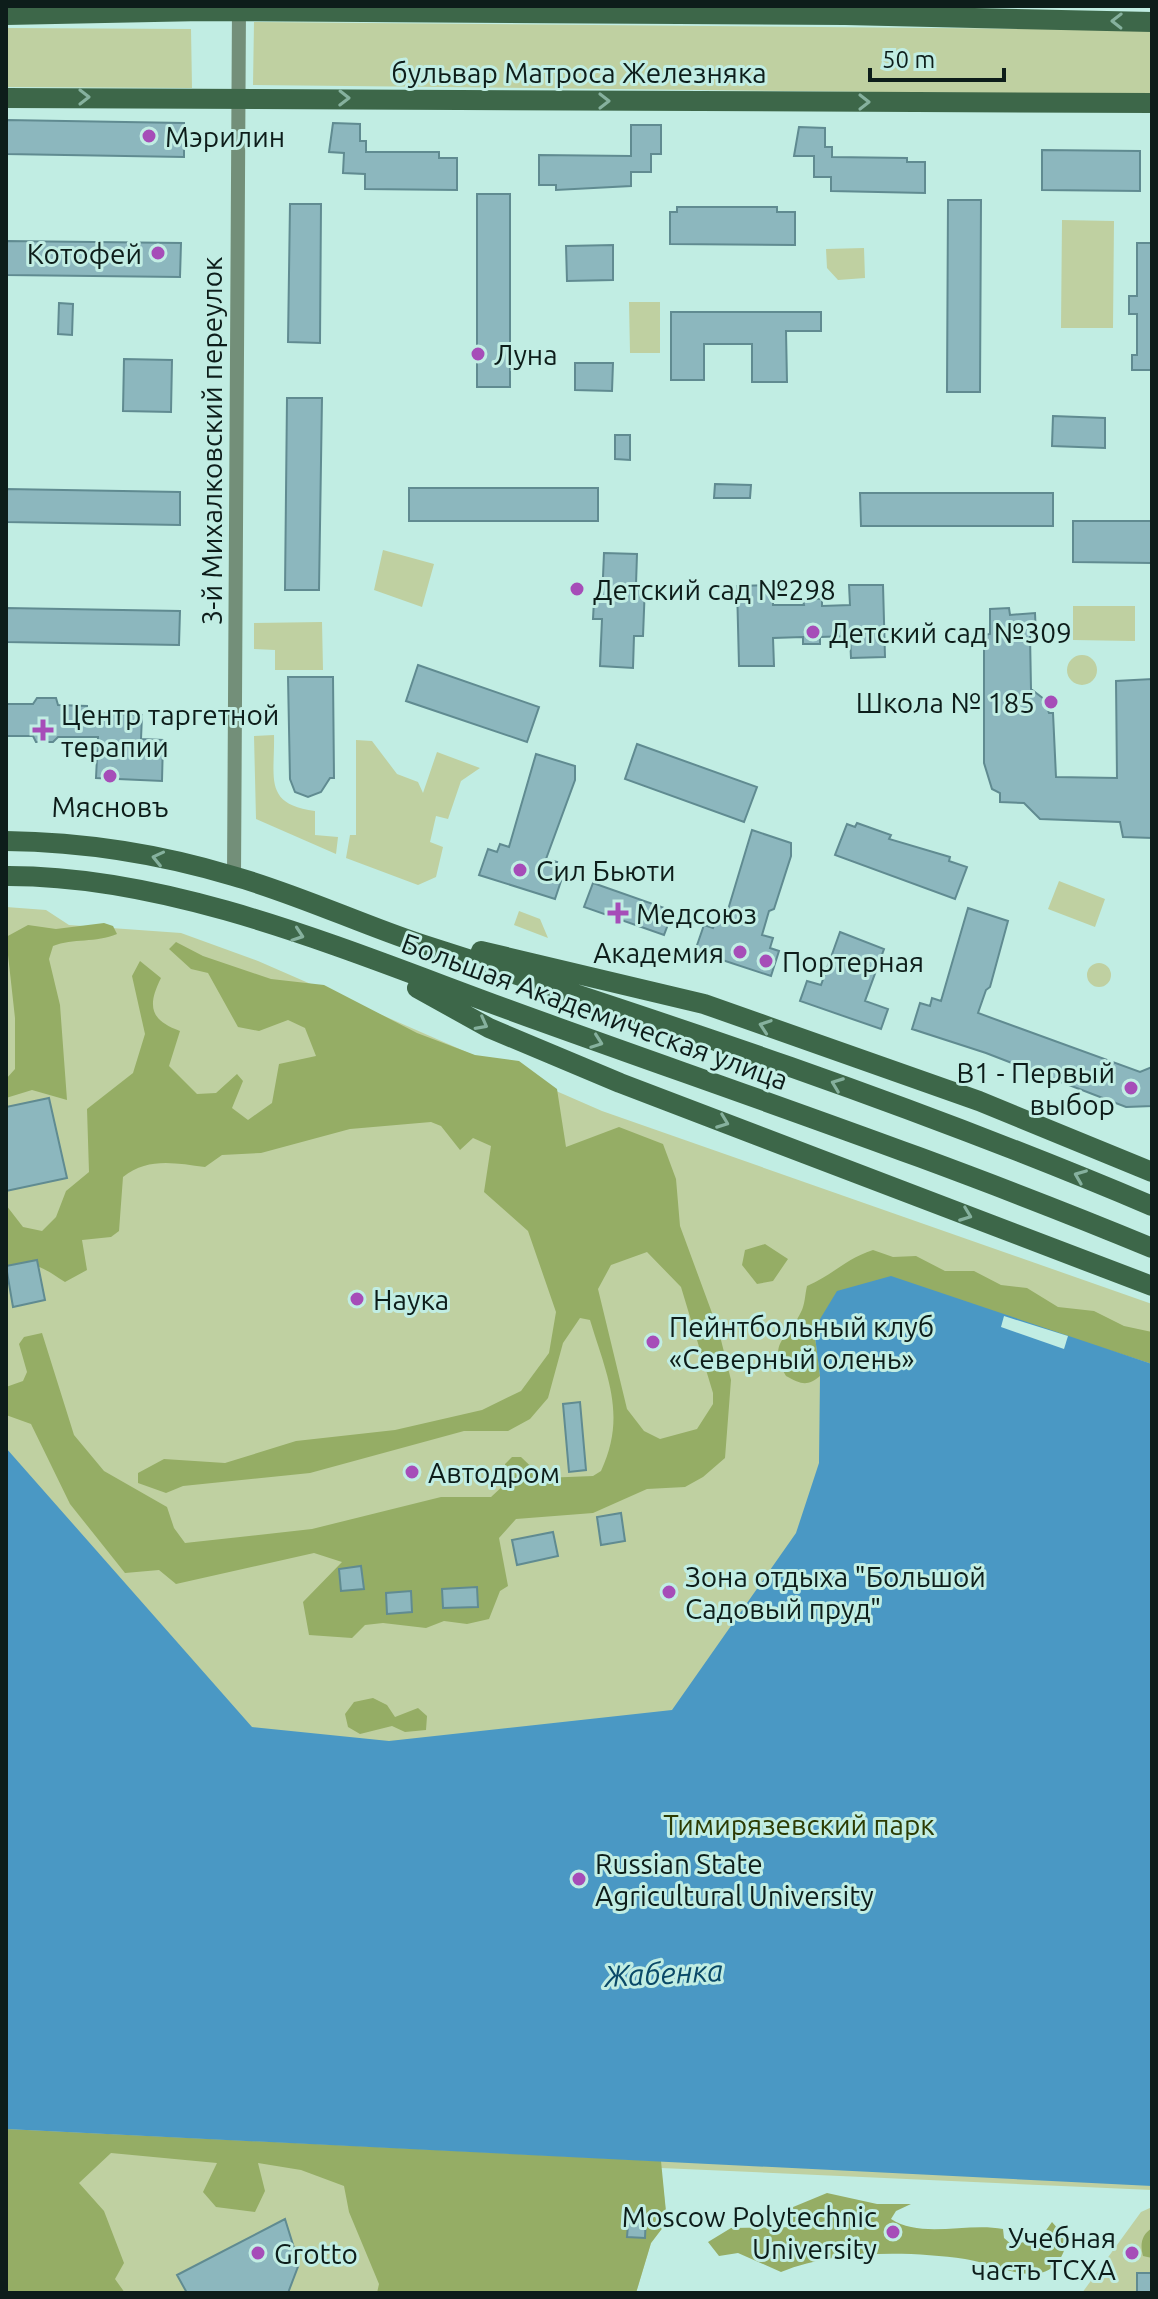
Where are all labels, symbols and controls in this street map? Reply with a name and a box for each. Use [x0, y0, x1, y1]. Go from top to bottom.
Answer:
one-way arrow [1110, 12, 1123, 30]
scale bar [870, 32, 1004, 82]
text: 50 m [882, 46, 935, 73]
street label: бульвар Матроса Железняка [391, 57, 767, 88]
one-way arrow [78, 88, 91, 106]
one-way arrow [338, 89, 351, 107]
one-way arrow [598, 92, 611, 109]
one-way arrow [858, 93, 871, 111]
place label: Мэрилин [165, 121, 285, 152]
marker: Мэрилин [140, 127, 158, 145]
place label: Котофей [27, 238, 142, 269]
marker: Котофей [149, 244, 167, 262]
street label: 3-й Михалковский переулок [196, 257, 227, 626]
place label: Луна [494, 339, 558, 370]
marker: Луна [469, 345, 487, 363]
place label: Детский сад №298 [593, 574, 836, 605]
marker: Детский сад №298 [568, 580, 586, 598]
place label: Детский сад №309 [829, 617, 1072, 648]
marker: Детский сад №309 [804, 623, 822, 641]
place label: Школа № 185 [856, 687, 1035, 718]
marker: Школа № 185 [1042, 693, 1060, 711]
place label: Центр таргетной терапии [61, 699, 279, 762]
marker: Центр таргетной терапии [32, 719, 54, 741]
marker: Мясновъ [101, 767, 119, 785]
place label: Мясновъ [51, 791, 169, 822]
one-way arrow [152, 851, 166, 868]
place label: Сил Бьюти [536, 855, 675, 886]
marker: Сил Бьюти [511, 861, 529, 879]
place label: Медсоюз [636, 898, 757, 929]
marker: Медсоюз [607, 902, 629, 924]
one-way arrow [290, 926, 304, 942]
street label: Большая Академическая улица [398, 927, 792, 1095]
place label: Академия [593, 937, 724, 968]
marker: Академия [731, 943, 749, 961]
place label: Портерная [782, 946, 924, 977]
marker: Портерная [757, 952, 775, 970]
one-way arrow [474, 1014, 489, 1029]
one-way arrow [759, 1019, 773, 1035]
one-way arrow [589, 1032, 603, 1049]
place label: В1 - Первый выбор [956, 1057, 1115, 1120]
one-way arrow [831, 1077, 845, 1094]
marker: В1 - Первый выбор [1122, 1079, 1140, 1097]
one-way arrow [715, 1112, 729, 1129]
one-way arrow [1074, 1169, 1088, 1186]
one-way arrow [958, 1205, 972, 1222]
place label: Наука [373, 1284, 449, 1315]
marker: Наука [348, 1290, 366, 1308]
place label: Пейнтбольный клуб «Северный олень» [669, 1311, 934, 1374]
marker: Пейнтбольный клуб «Северный олень» [644, 1333, 662, 1351]
place label: Автодром [428, 1457, 560, 1488]
marker: Автодром [403, 1463, 421, 1481]
place label: Зона отдыха "Большой Садовый пруд" [685, 1561, 986, 1624]
marker: Зона отдыха "Большой Садовый пруд" [660, 1583, 678, 1601]
park label: Тимирязевский парк [663, 1809, 935, 1840]
place label: Russian State Agricultural University [595, 1848, 874, 1911]
marker: Russian State Agricultural University [570, 1870, 588, 1888]
water label: Жабенка [602, 1953, 724, 1993]
place label: Moscow Polytechnic University [622, 2201, 877, 2264]
place label: Учебная часть ТСХА [971, 2222, 1116, 2285]
marker: Moscow Polytechnic University [884, 2223, 902, 2241]
place label: Grotto [274, 2238, 358, 2269]
marker: Grotto [249, 2244, 267, 2262]
marker: Учебная часть ТСХА [1123, 2244, 1141, 2262]

